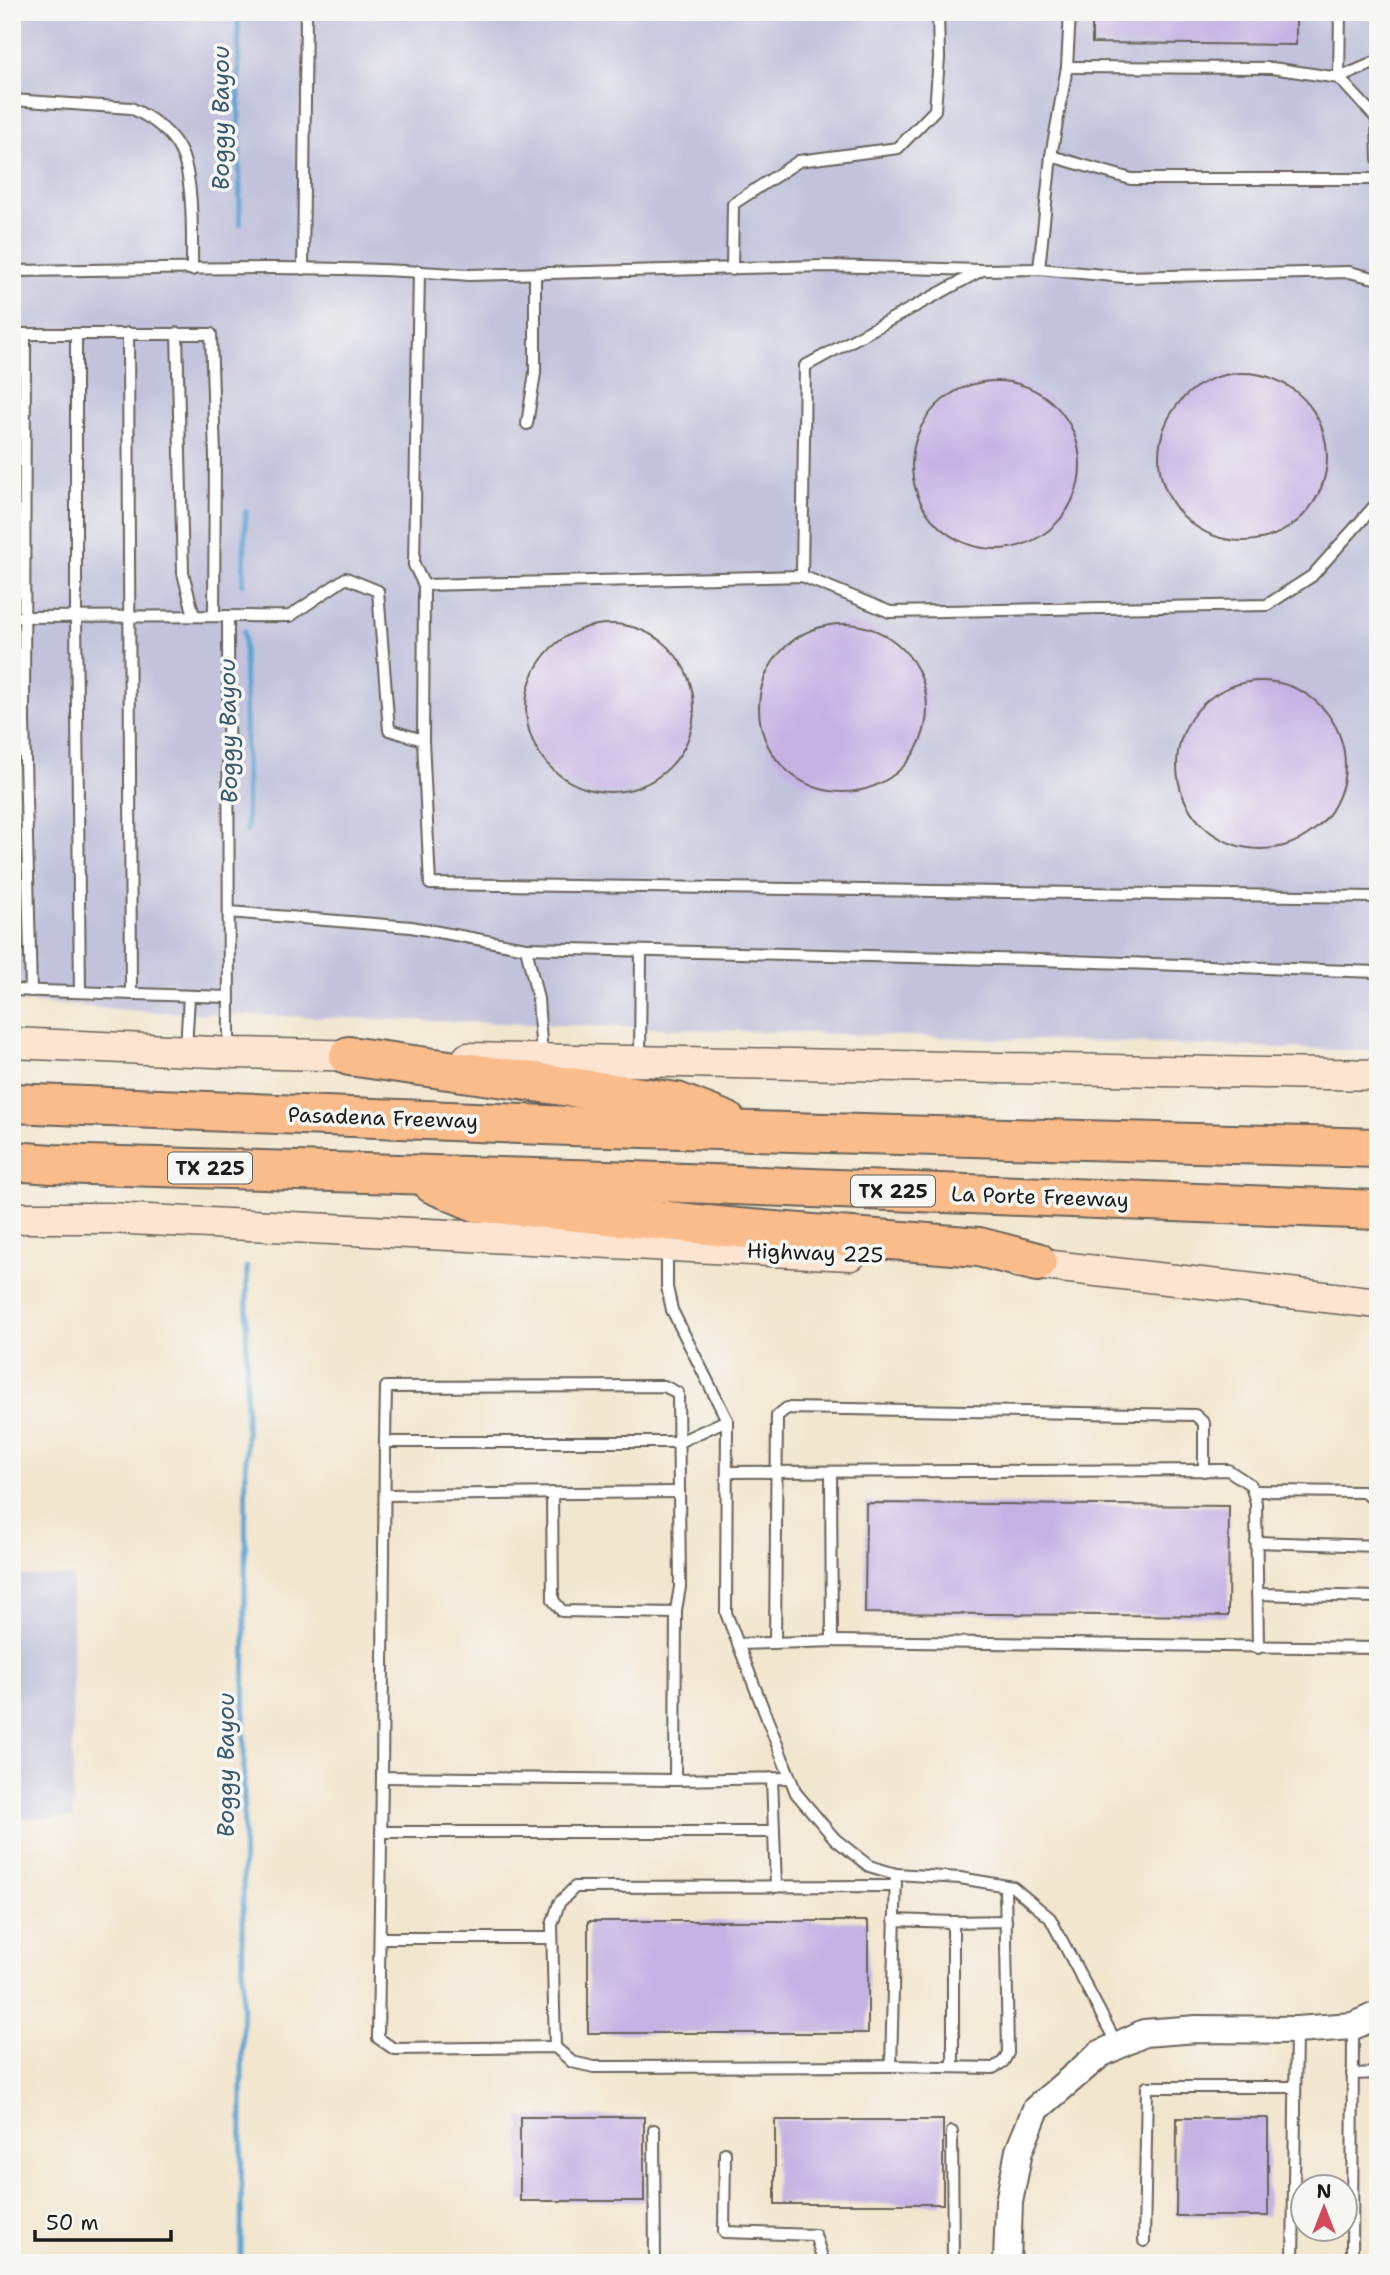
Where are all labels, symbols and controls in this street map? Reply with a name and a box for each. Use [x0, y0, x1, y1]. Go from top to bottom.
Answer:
water label: Boggy Bayou [206, 46, 236, 190]
water label: Boggy Bayou [212, 658, 244, 804]
street label: Pasadena Freeway [287, 1101, 479, 1135]
road number: TX 225 [168, 1152, 252, 1184]
road number: TX 225 [851, 1176, 935, 1206]
street label: La Porte Freeway [951, 1180, 1129, 1214]
street label: Highway 225 [746, 1237, 884, 1269]
water label: Boggy Bayou [211, 1693, 241, 1837]
north arrow [1288, 2174, 1358, 2244]
text: N [1316, 2179, 1332, 2204]
scale bar [35, 2198, 172, 2242]
text: 50 m [46, 2209, 99, 2237]

